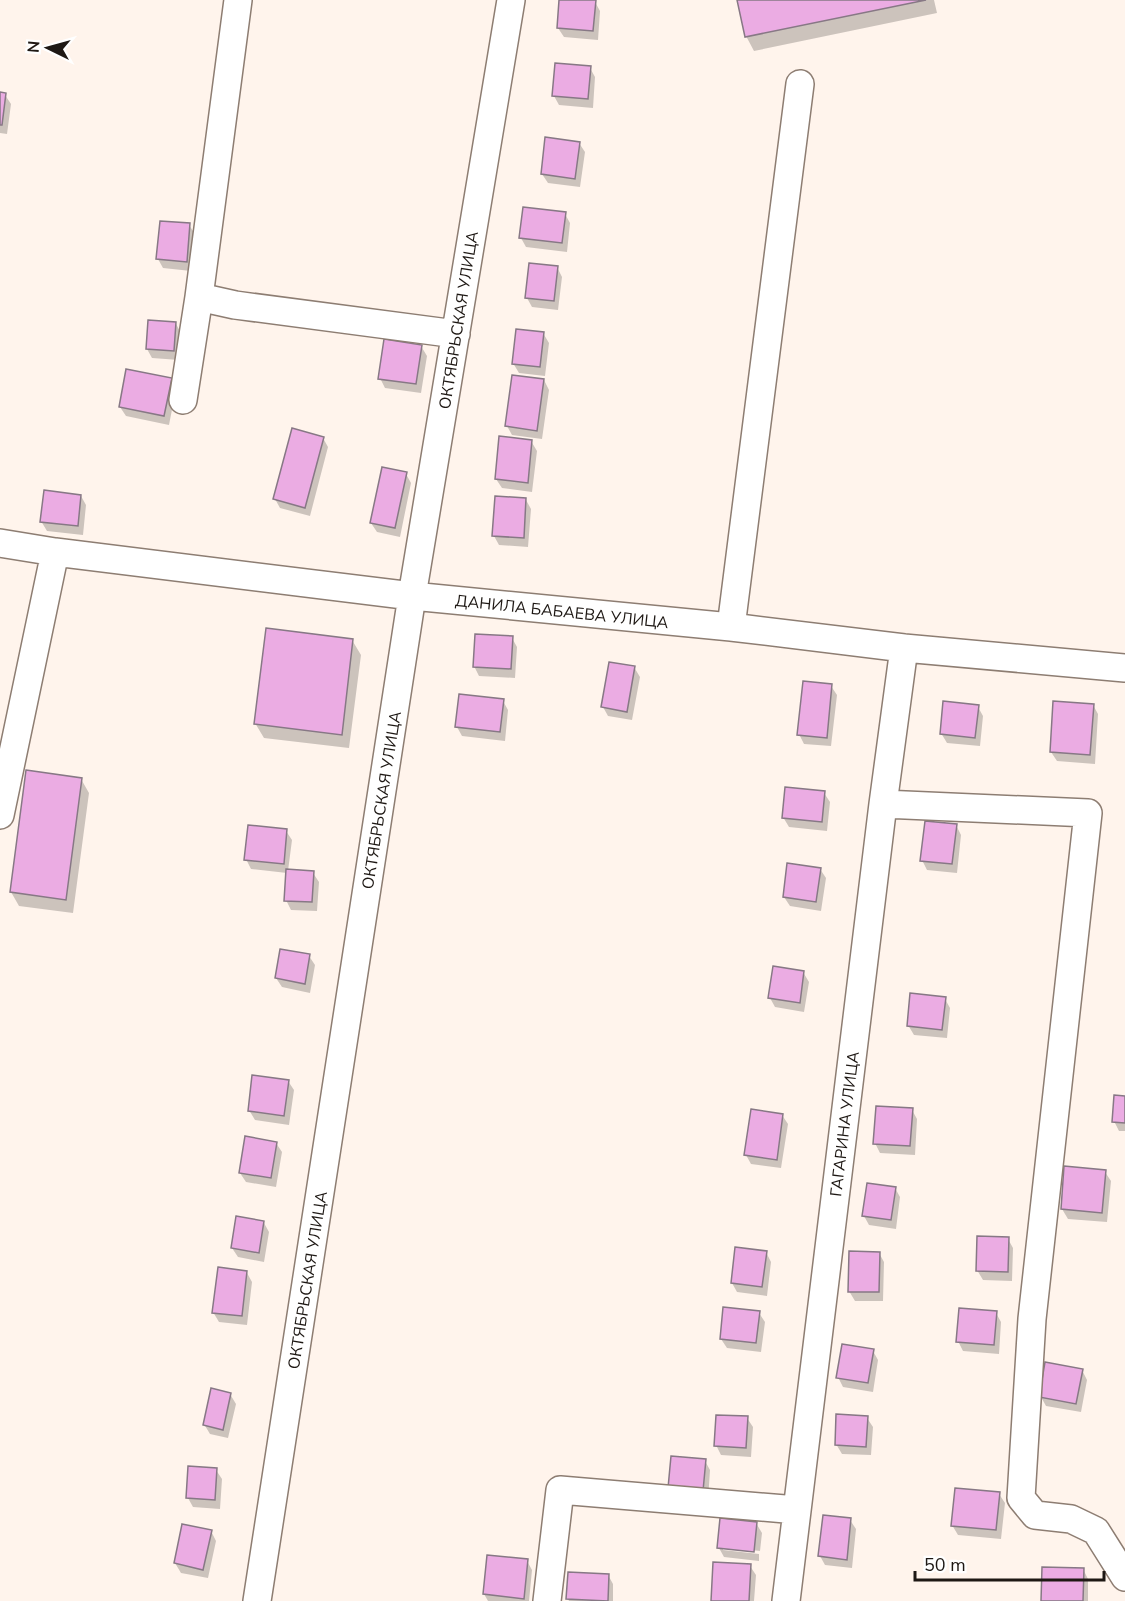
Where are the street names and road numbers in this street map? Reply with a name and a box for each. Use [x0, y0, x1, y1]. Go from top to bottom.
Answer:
street label: ОКТЯБРЬСКАЯ УЛИЦА [434, 229, 484, 411]
street label: ДАНИЛА БАБАЕВА УЛИЦА [454, 590, 670, 634]
street label: ОКТЯБРЬСКАЯ УЛИЦА [357, 709, 407, 891]
street label: ГАГАРИНА УЛИЦА [825, 1050, 865, 1198]
street label: ОКТЯБРЬСКАЯ УЛИЦА [283, 1189, 333, 1371]

